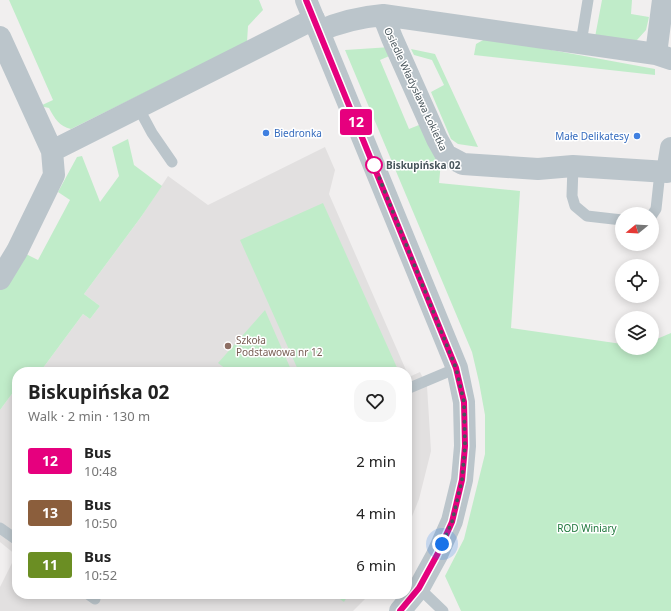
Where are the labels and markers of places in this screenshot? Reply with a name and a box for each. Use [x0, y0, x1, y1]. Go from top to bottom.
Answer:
place label: Biedronka [274, 126, 322, 140]
marker: Biedronka [261, 128, 271, 138]
place label: Małe Delikatesy [555, 129, 630, 143]
marker: Małe Delikatesy [632, 131, 642, 141]
marker: Biskupińska 02 [365, 156, 383, 174]
place label: Biskupińska 02 [386, 158, 461, 172]
place label: Szkoła Podstawowa nr 12 [236, 333, 323, 359]
marker: Szkoła Podstawowa nr 12 [223, 341, 233, 351]

